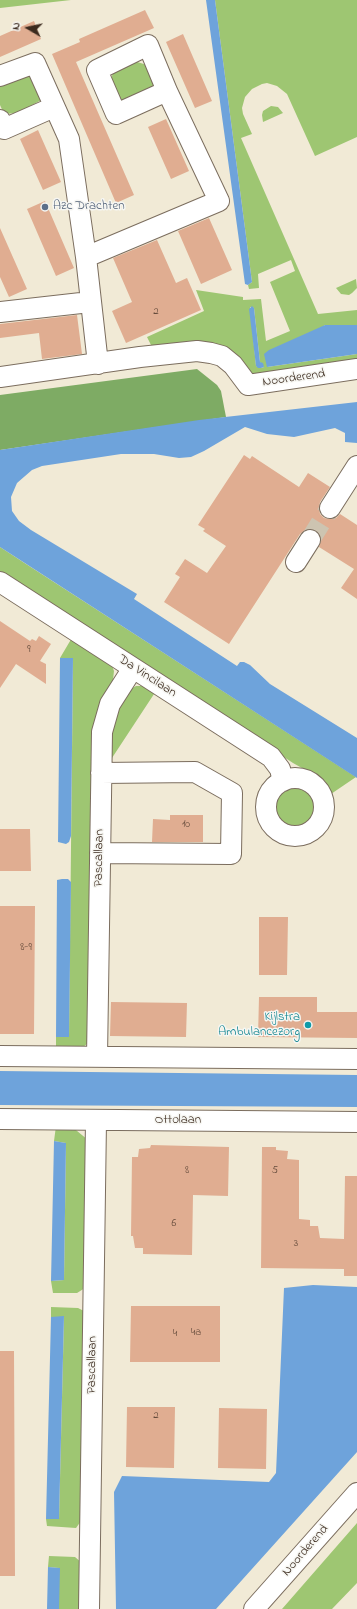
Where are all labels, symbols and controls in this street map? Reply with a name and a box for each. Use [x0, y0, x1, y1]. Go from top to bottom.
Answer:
north arrow [8, 8, 48, 48]
text: N [8, 21, 25, 31]
place label: Azc Drachten [53, 199, 125, 215]
marker: Azc Drachten [40, 202, 50, 212]
house number: 2 [153, 305, 159, 319]
street label: Noorderend [262, 367, 326, 391]
house number: 9 [27, 643, 31, 657]
street label: Da Vincilaan [115, 652, 179, 702]
house number: 10 [182, 818, 190, 832]
street label: Pascallaan [92, 829, 108, 887]
house number: 8-9 [20, 941, 32, 955]
place label: Kijlstra Ambulancezorg [218, 1010, 300, 1041]
marker: Kijlstra Ambulancezorg [303, 1020, 313, 1030]
street label: Ottolaan [155, 1113, 201, 1129]
house number: 8 [185, 1164, 189, 1178]
house number: 5 [272, 1164, 278, 1178]
house number: 6 [172, 1217, 176, 1231]
house number: 3 [294, 1237, 298, 1251]
house number: 4a [191, 1326, 201, 1340]
house number: 4 [173, 1327, 177, 1341]
street label: Pascallaan [85, 1336, 101, 1394]
house number: 2 [153, 1409, 159, 1423]
street label: Noorderend [279, 1522, 333, 1580]

